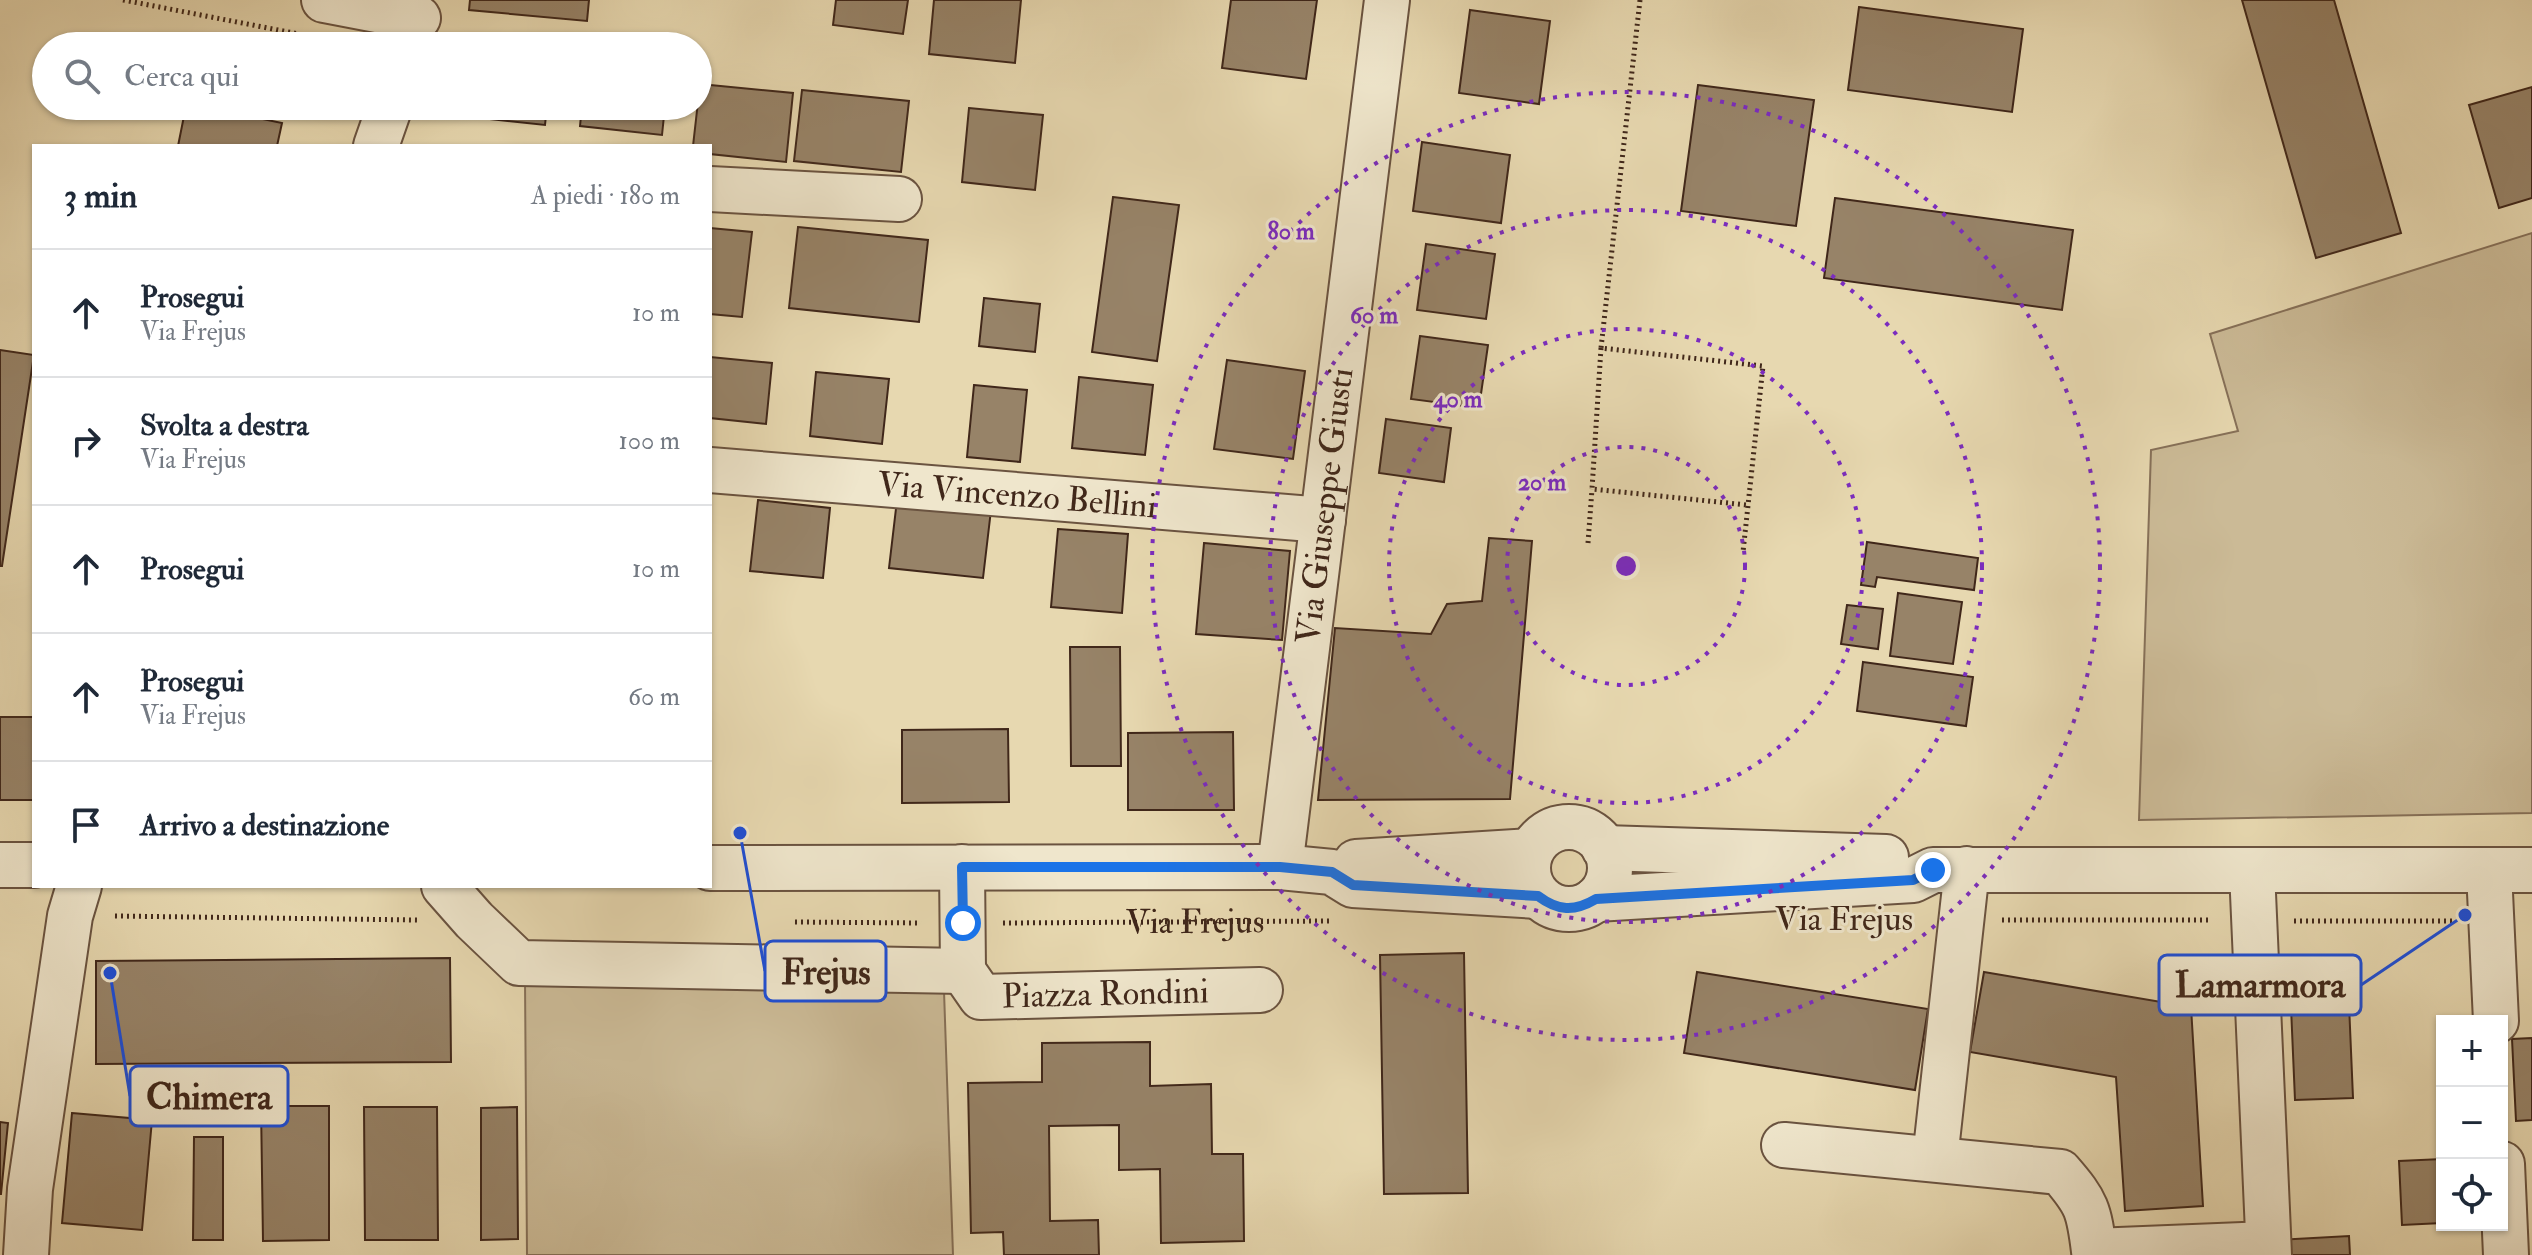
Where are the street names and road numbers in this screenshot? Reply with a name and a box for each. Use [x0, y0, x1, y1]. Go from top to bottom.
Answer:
street label: Via Giuseppe Giusti [1286, 365, 1363, 646]
street label: Via Vincenzo Bellini [876, 462, 1158, 528]
street label: Via Frejus [1775, 898, 1913, 941]
street label: Via Frejus [1126, 900, 1264, 944]
street label: Piazza Rondini [1001, 970, 1209, 1018]

